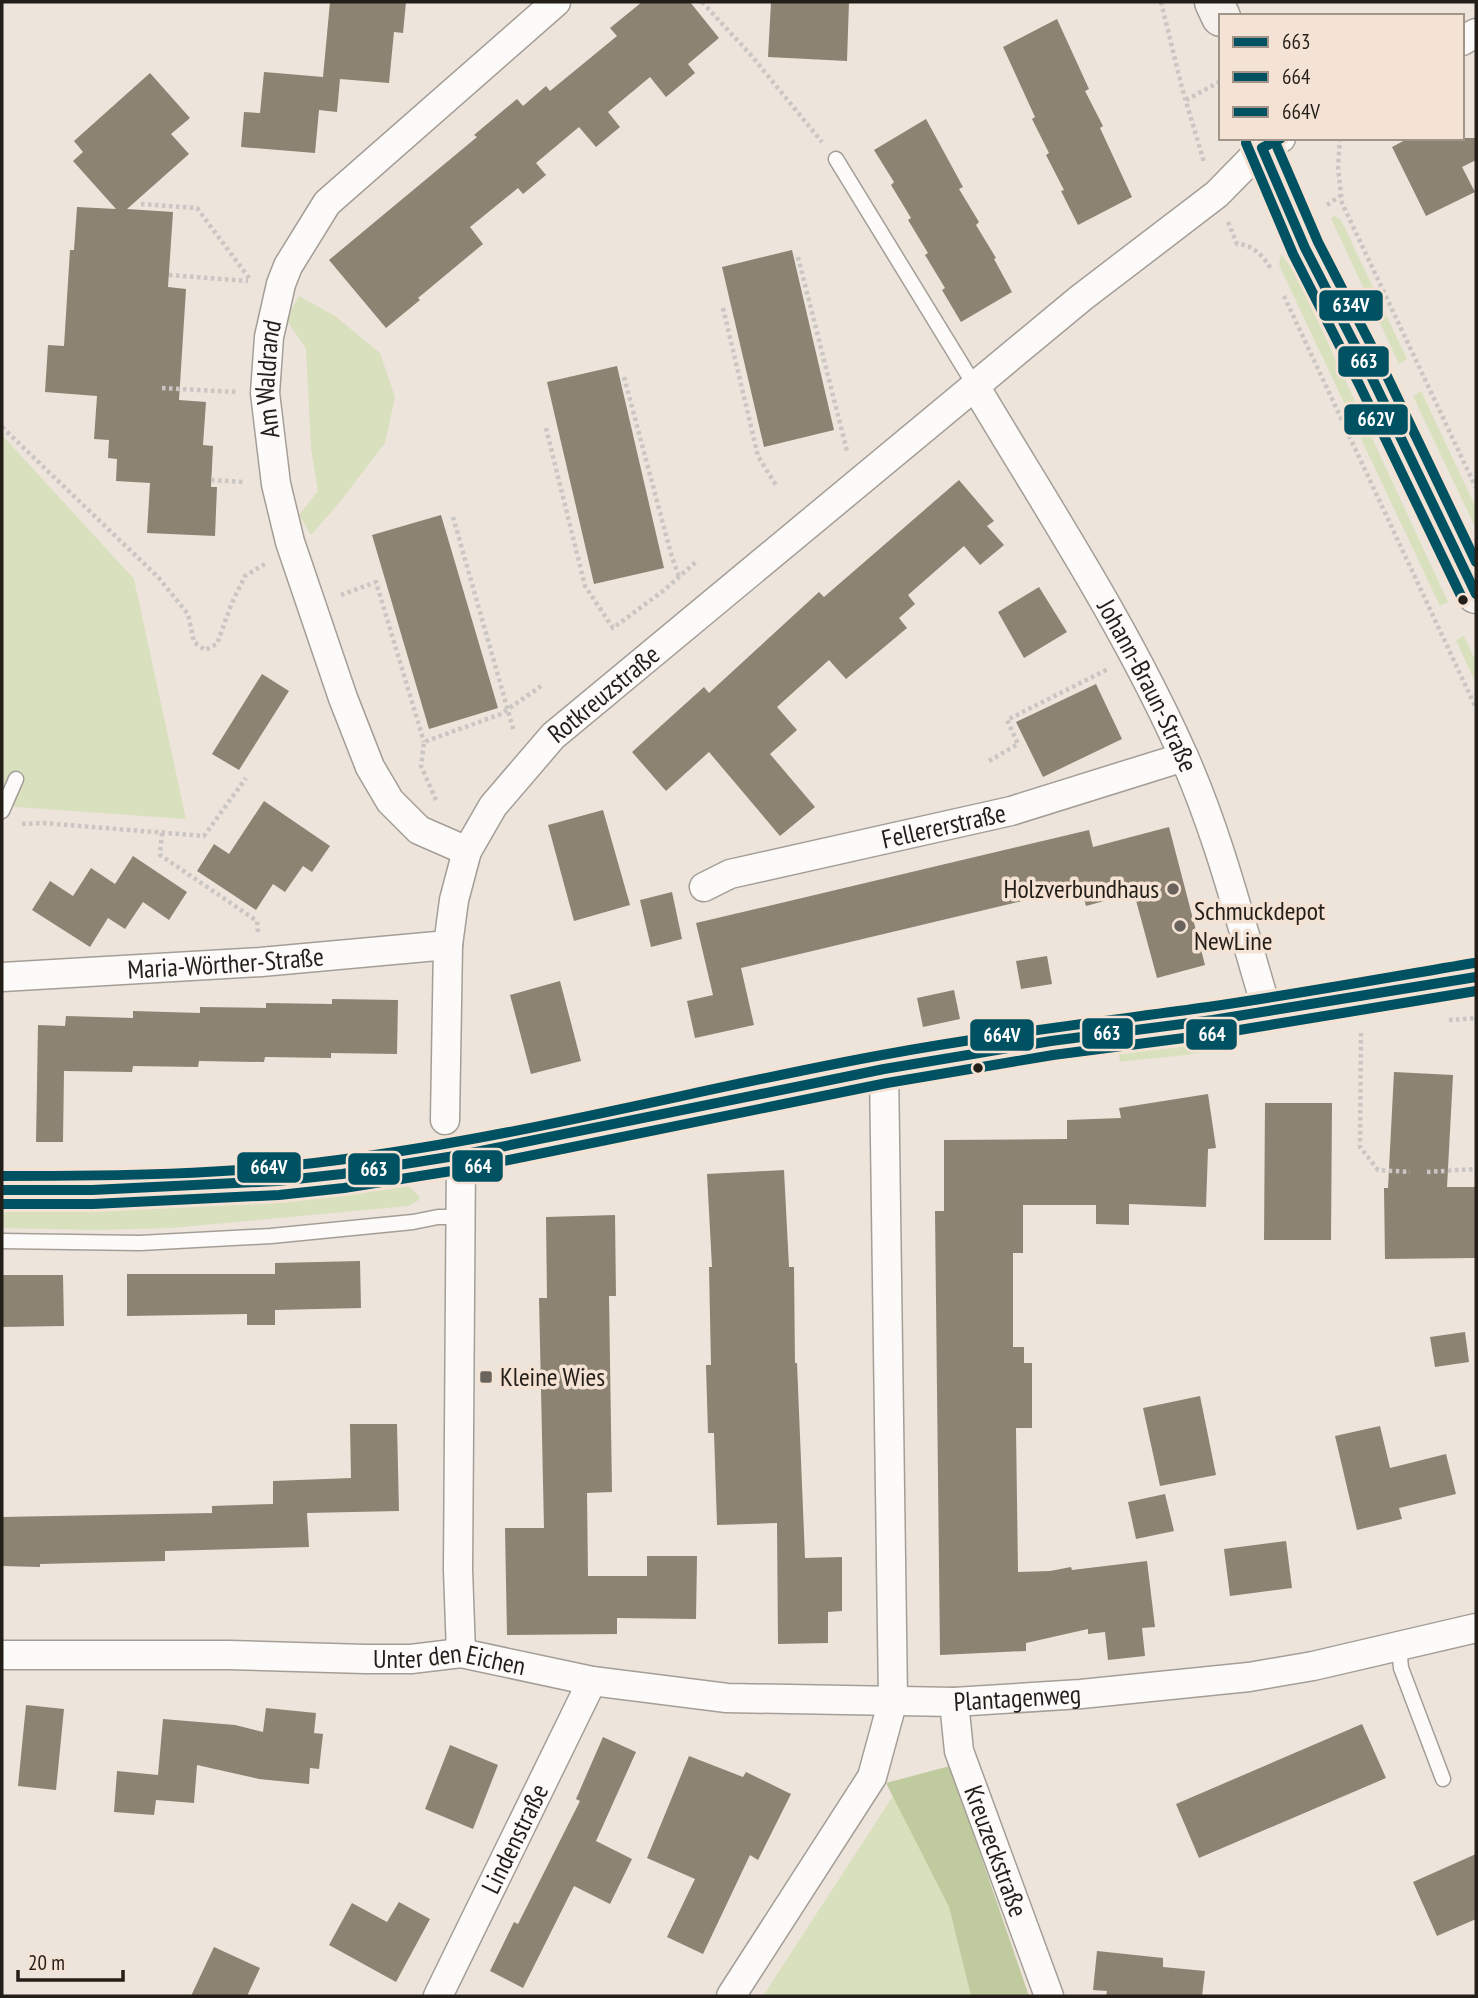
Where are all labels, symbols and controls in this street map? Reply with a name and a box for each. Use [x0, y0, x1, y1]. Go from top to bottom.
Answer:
legend [1219, 14, 1464, 140]
text: 663 [1282, 28, 1310, 55]
text: 664 [1282, 63, 1311, 90]
text: 664V [1282, 98, 1320, 125]
line badge: 634V [1318, 289, 1384, 322]
text: 634V [1333, 293, 1370, 317]
street label: Am Waldrand [247, 316, 288, 440]
line badge: 663 [1337, 345, 1390, 378]
text: 663 [1350, 349, 1378, 373]
line badge: 662V [1343, 403, 1409, 436]
text: 662V [1358, 407, 1395, 431]
street label: Johann-Braun-Straße [1090, 592, 1205, 777]
unlabelled marker [1456, 593, 1470, 607]
street label: Rotkreuzstraße [541, 638, 666, 750]
street label: Fellererstraße [878, 796, 1009, 856]
place label: Holzverbundhaus [1003, 872, 1159, 905]
marker: Holzverbundhaus [1165, 881, 1181, 897]
place label: Schmuckdepot NewLine [1194, 894, 1325, 957]
marker: Schmuckdepot NewLine [1172, 918, 1188, 934]
street label: Maria-Wörther-Straße [126, 939, 325, 986]
line badge: 663 [1081, 1017, 1134, 1050]
line badge: 664V [969, 1018, 1035, 1052]
line badge: 664 [1185, 1018, 1238, 1051]
text: 663 [1093, 1021, 1121, 1045]
text: 664 [1198, 1022, 1226, 1046]
text: 664V [984, 1023, 1021, 1047]
unlabelled marker [971, 1061, 985, 1075]
line badge: 664 [451, 1149, 504, 1183]
line badge: 664V [236, 1151, 302, 1184]
line badge: 663 [347, 1152, 401, 1186]
text: 664 [464, 1154, 492, 1178]
text: 664V [251, 1155, 288, 1179]
text: 663 [360, 1157, 388, 1181]
place label: Kleine Wies [500, 1360, 605, 1393]
marker: Kleine Wies [478, 1369, 494, 1385]
street label: Unter den Eichen [373, 1636, 529, 1682]
street label: Plantagenweg [953, 1677, 1082, 1718]
street label: Lindenstraße [474, 1778, 555, 1899]
street label: Kreuzeckstraße [957, 1781, 1035, 1921]
scale bar [18, 1938, 122, 1982]
text: 20 m [28, 1949, 65, 1976]

